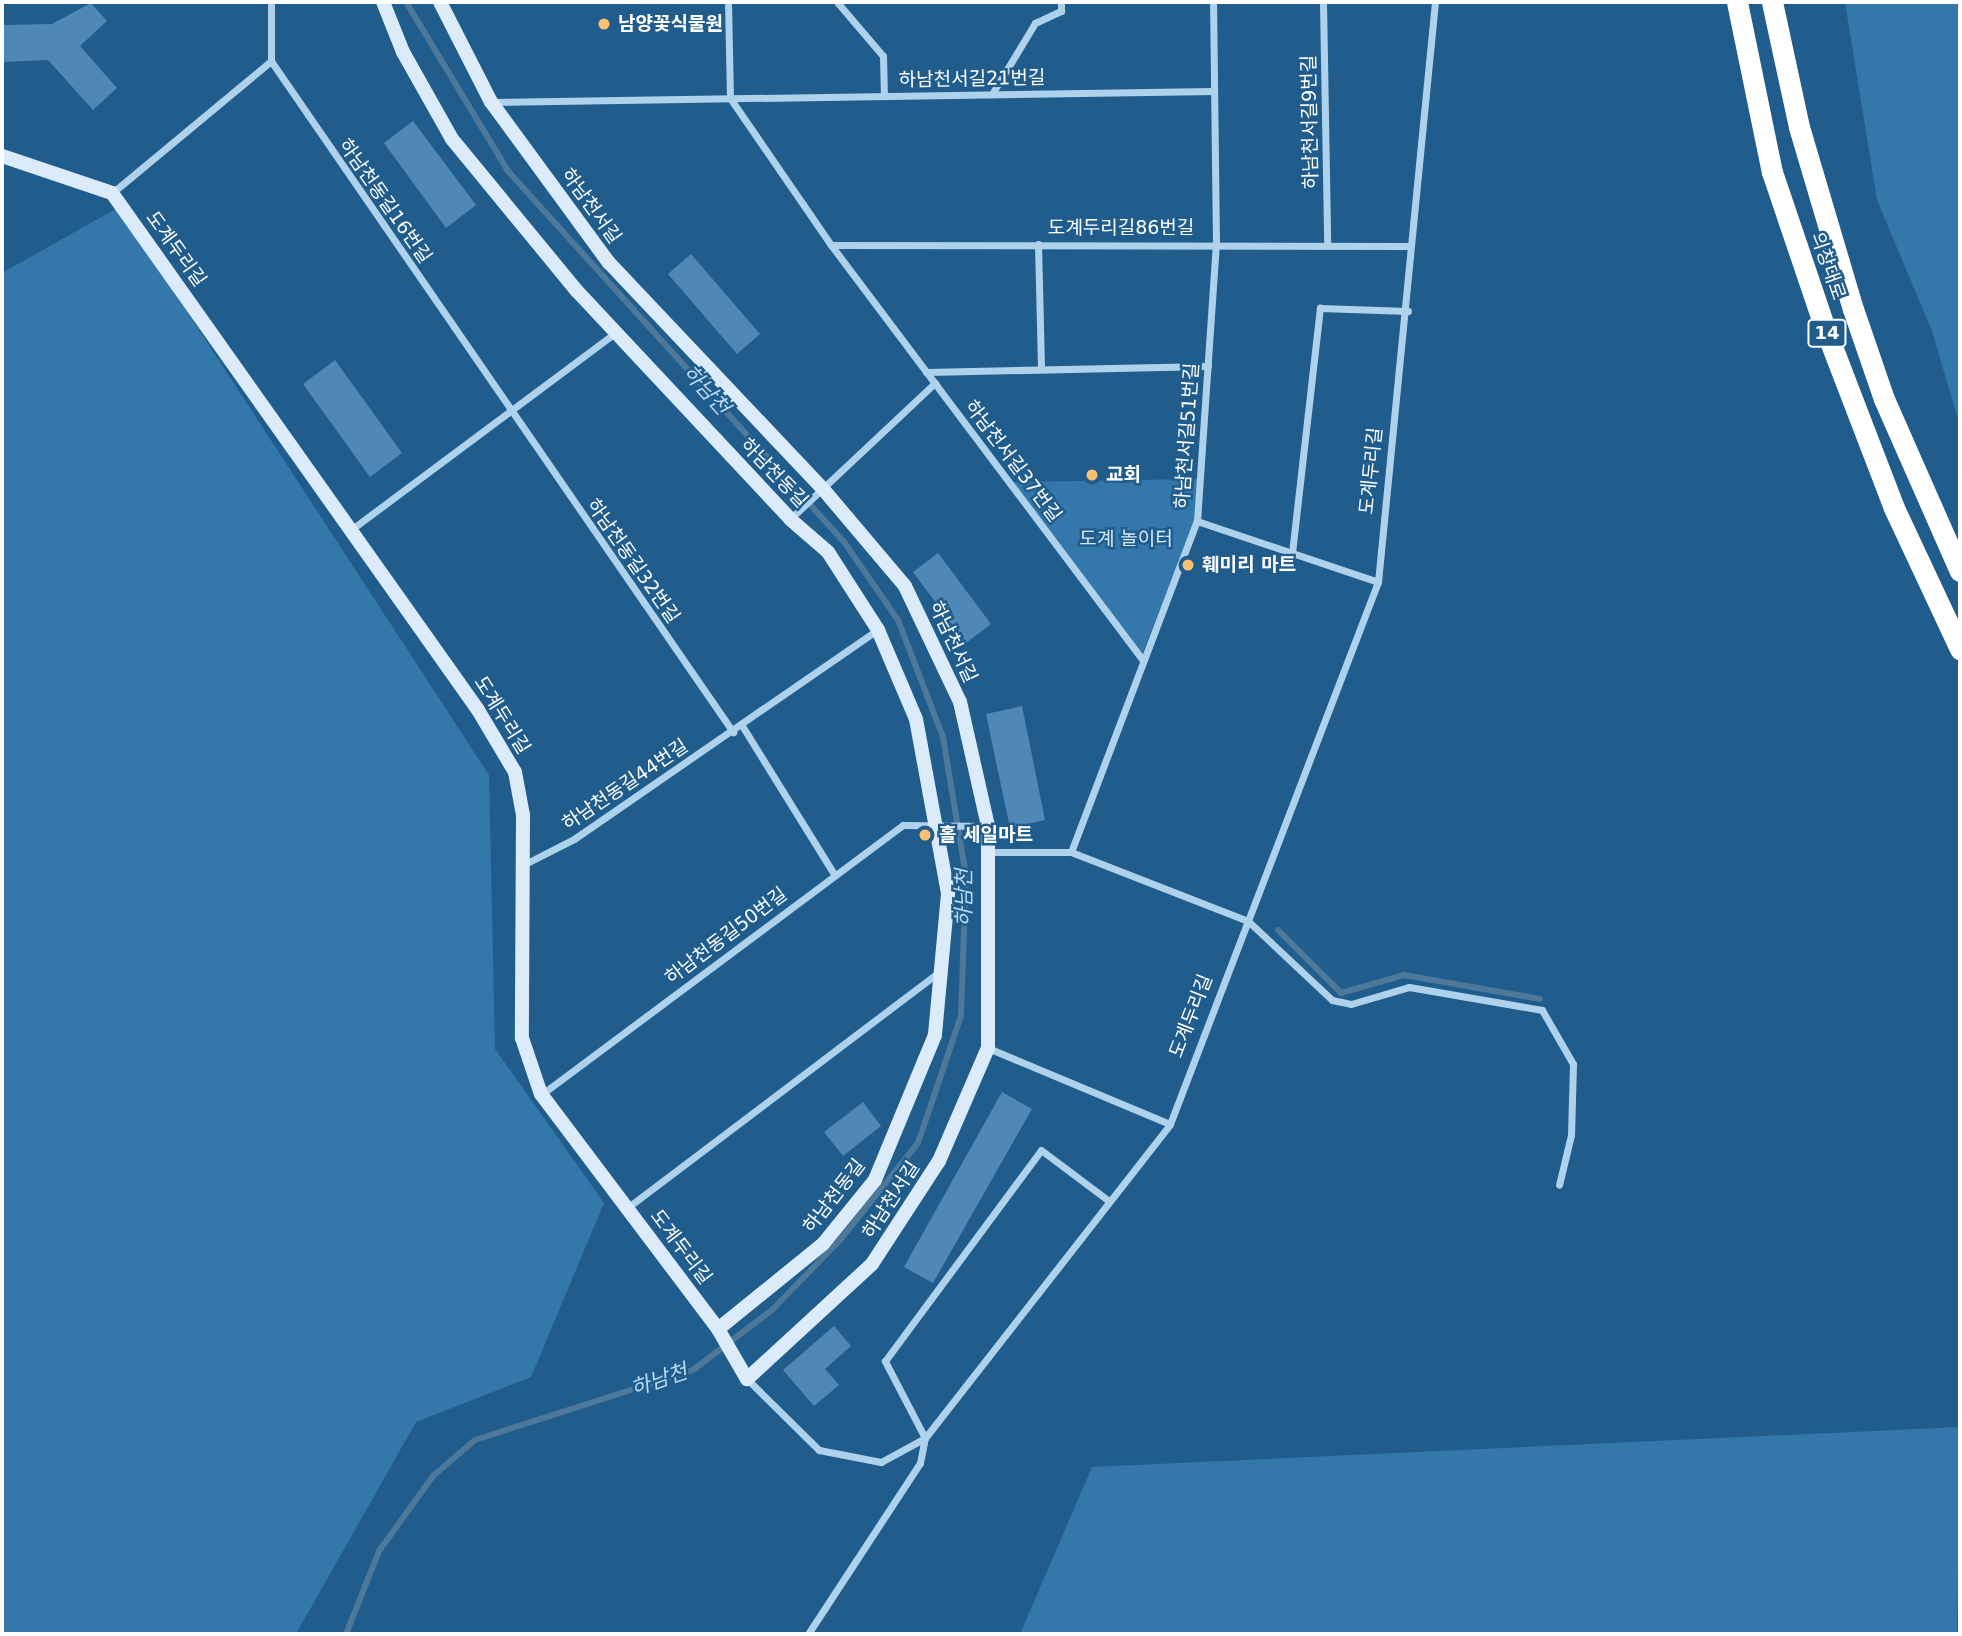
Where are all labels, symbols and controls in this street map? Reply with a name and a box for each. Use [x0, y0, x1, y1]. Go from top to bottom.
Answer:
place label: 남양꽃식물원 [618, 13, 723, 35]
marker: 남양꽃식물원 [596, 16, 612, 32]
street label: 하남천서길9번길 [1297, 55, 1323, 189]
street label: 하남천서길21번길 [899, 66, 1045, 92]
street label: 하남천동길16번길 [334, 134, 436, 268]
street label: 하남천서길 [556, 164, 626, 248]
street label: 도계두리길 [141, 207, 211, 291]
street label: 도계두리길86번길 [1048, 217, 1194, 239]
street label: 의창대로 [1806, 229, 1850, 303]
road number: 14 [1806, 318, 1848, 348]
water label: 하남천 [677, 360, 735, 420]
street label: 하남천서길51번길 [1171, 362, 1203, 510]
street label: 하남천서길37번길 [960, 396, 1066, 526]
street label: 도계두리길 [1355, 426, 1387, 516]
street label: 하남천동길 [735, 434, 813, 512]
place label: 교회 [1106, 464, 1141, 486]
marker: 교회 [1084, 467, 1100, 483]
street label: 하남천동길32번길 [582, 494, 684, 628]
park label: 도계 놀이터 [1079, 528, 1173, 550]
place label: 훼미리 마트 [1202, 554, 1296, 576]
marker: 훼미리 마트 [1180, 557, 1196, 573]
street label: 하남천서길 [924, 598, 982, 686]
street label: 도계두리길 [469, 672, 535, 758]
street label: 하남천동길44번길 [558, 735, 692, 835]
place label: 홀 세일마트 [939, 824, 1033, 846]
marker: 홀 세일마트 [917, 827, 933, 843]
water label: 하남천 [951, 869, 977, 927]
street label: 하남천동길50번길 [661, 883, 791, 989]
street label: 도계두리길 [1165, 971, 1217, 1061]
street label: 하남천동길 [798, 1155, 870, 1237]
street label: 하남천서길 [858, 1157, 924, 1243]
street label: 도계두리길 [646, 1205, 716, 1289]
water label: 하남천 [627, 1359, 691, 1401]

